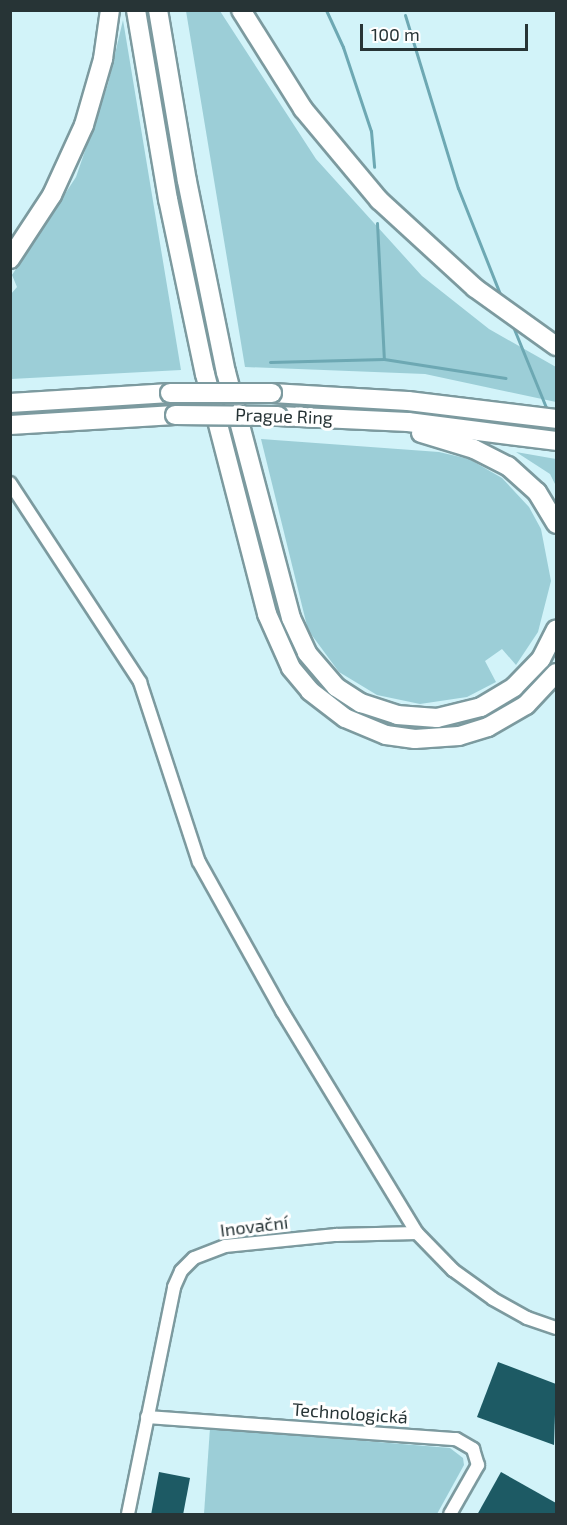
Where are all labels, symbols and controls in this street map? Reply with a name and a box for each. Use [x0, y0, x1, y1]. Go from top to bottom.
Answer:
scale bar [363, 12, 531, 50]
text: 100 m [371, 23, 420, 45]
street label: Prague Ring [235, 404, 333, 428]
street label: Inovační [219, 1211, 289, 1241]
street label: Technologická [291, 1398, 409, 1428]

